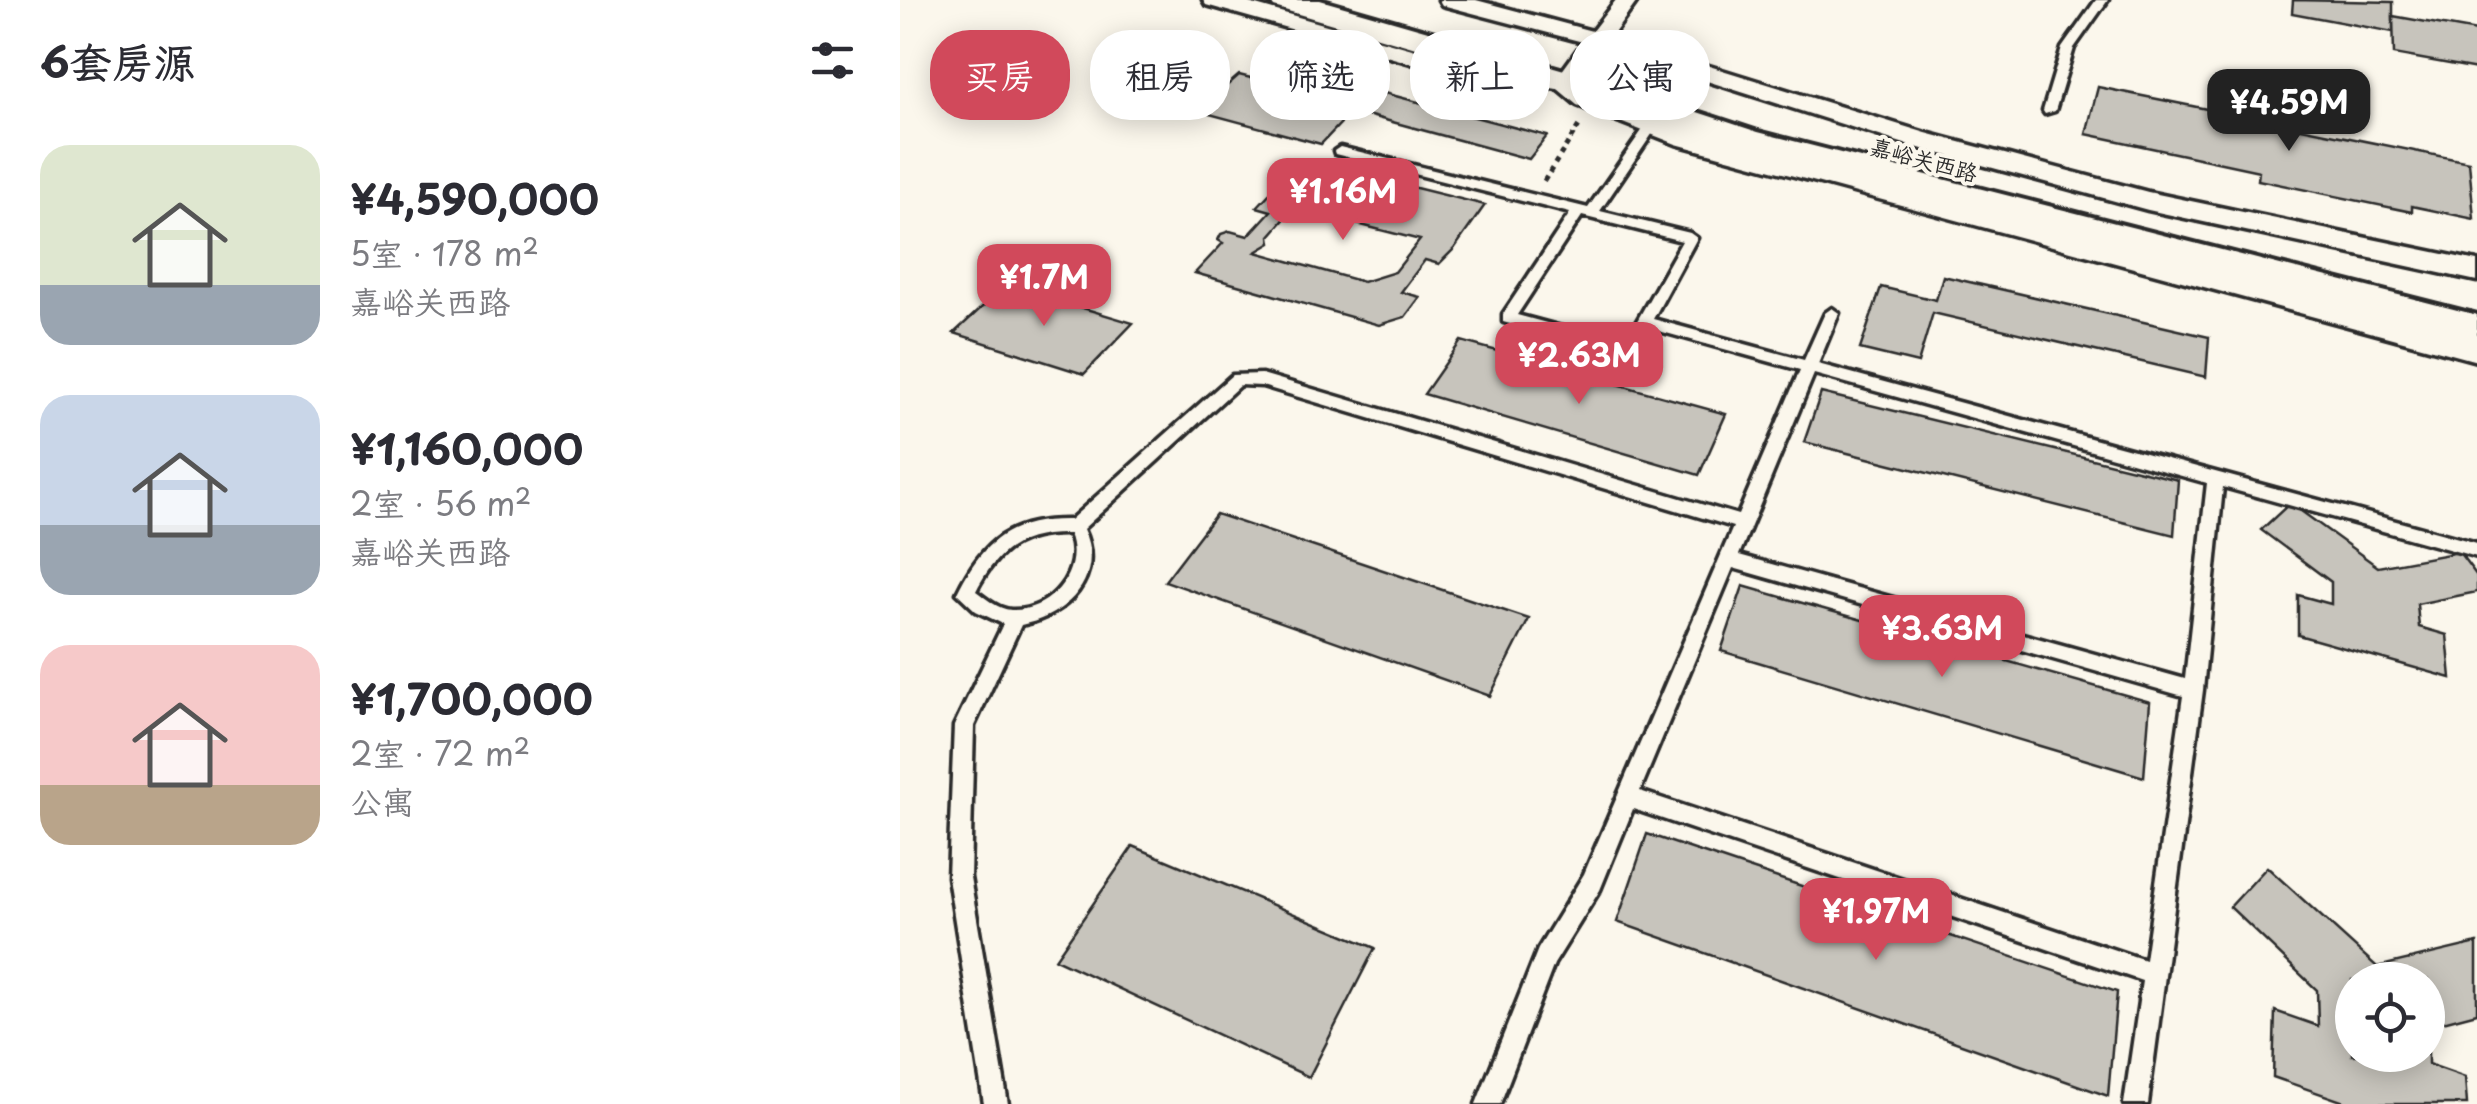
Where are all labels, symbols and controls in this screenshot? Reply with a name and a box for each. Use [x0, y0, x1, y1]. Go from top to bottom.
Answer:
text: 6套房源 [40, 29, 196, 92]
chip: 买房 [930, 30, 1070, 120]
chip: 租房 [1090, 30, 1230, 120]
chip: 筛选 [1250, 30, 1390, 120]
chip: 新上 [1410, 30, 1550, 120]
chip: 公寓 [1570, 30, 1710, 120]
icon: filters [805, 33, 860, 88]
pin: ¥4.59M [2208, 69, 2370, 154]
text: ¥4.59M [2229, 77, 2349, 125]
street label: 嘉峪关西路 [1867, 128, 1982, 189]
pin: ¥1.16M [1262, 158, 1424, 243]
text: ¥4,590,000 [350, 166, 599, 229]
text: ¥1.16M [1289, 166, 1397, 214]
icon: home [120, 185, 240, 305]
text: 5室 · 178 m² [350, 229, 539, 277]
pin: ¥1.7M [974, 244, 1114, 329]
text: ¥1.7M [999, 252, 1089, 300]
text: 嘉峪关西路 [350, 277, 510, 325]
pin: ¥2.63M [1498, 322, 1660, 407]
text: ¥2.63M [1517, 330, 1641, 378]
text: ¥1,160,000 [350, 416, 583, 479]
icon: home [120, 435, 240, 555]
text: 2室 · 56 m² [350, 479, 532, 527]
text: 嘉峪关西路 [350, 527, 510, 575]
pin: ¥3.63M [1861, 595, 2023, 680]
text: ¥3.63M [1881, 603, 2003, 651]
text: ¥1,700,000 [350, 666, 593, 729]
icon: home [120, 685, 240, 805]
text: 2室 · 72 m² [350, 729, 530, 777]
text: 公寓 [350, 777, 414, 825]
pin: ¥1.97M [1795, 878, 1957, 963]
text: ¥1.97M [1822, 886, 1930, 934]
map controls [2335, 962, 2445, 1072]
button: locate [2335, 962, 2445, 1072]

